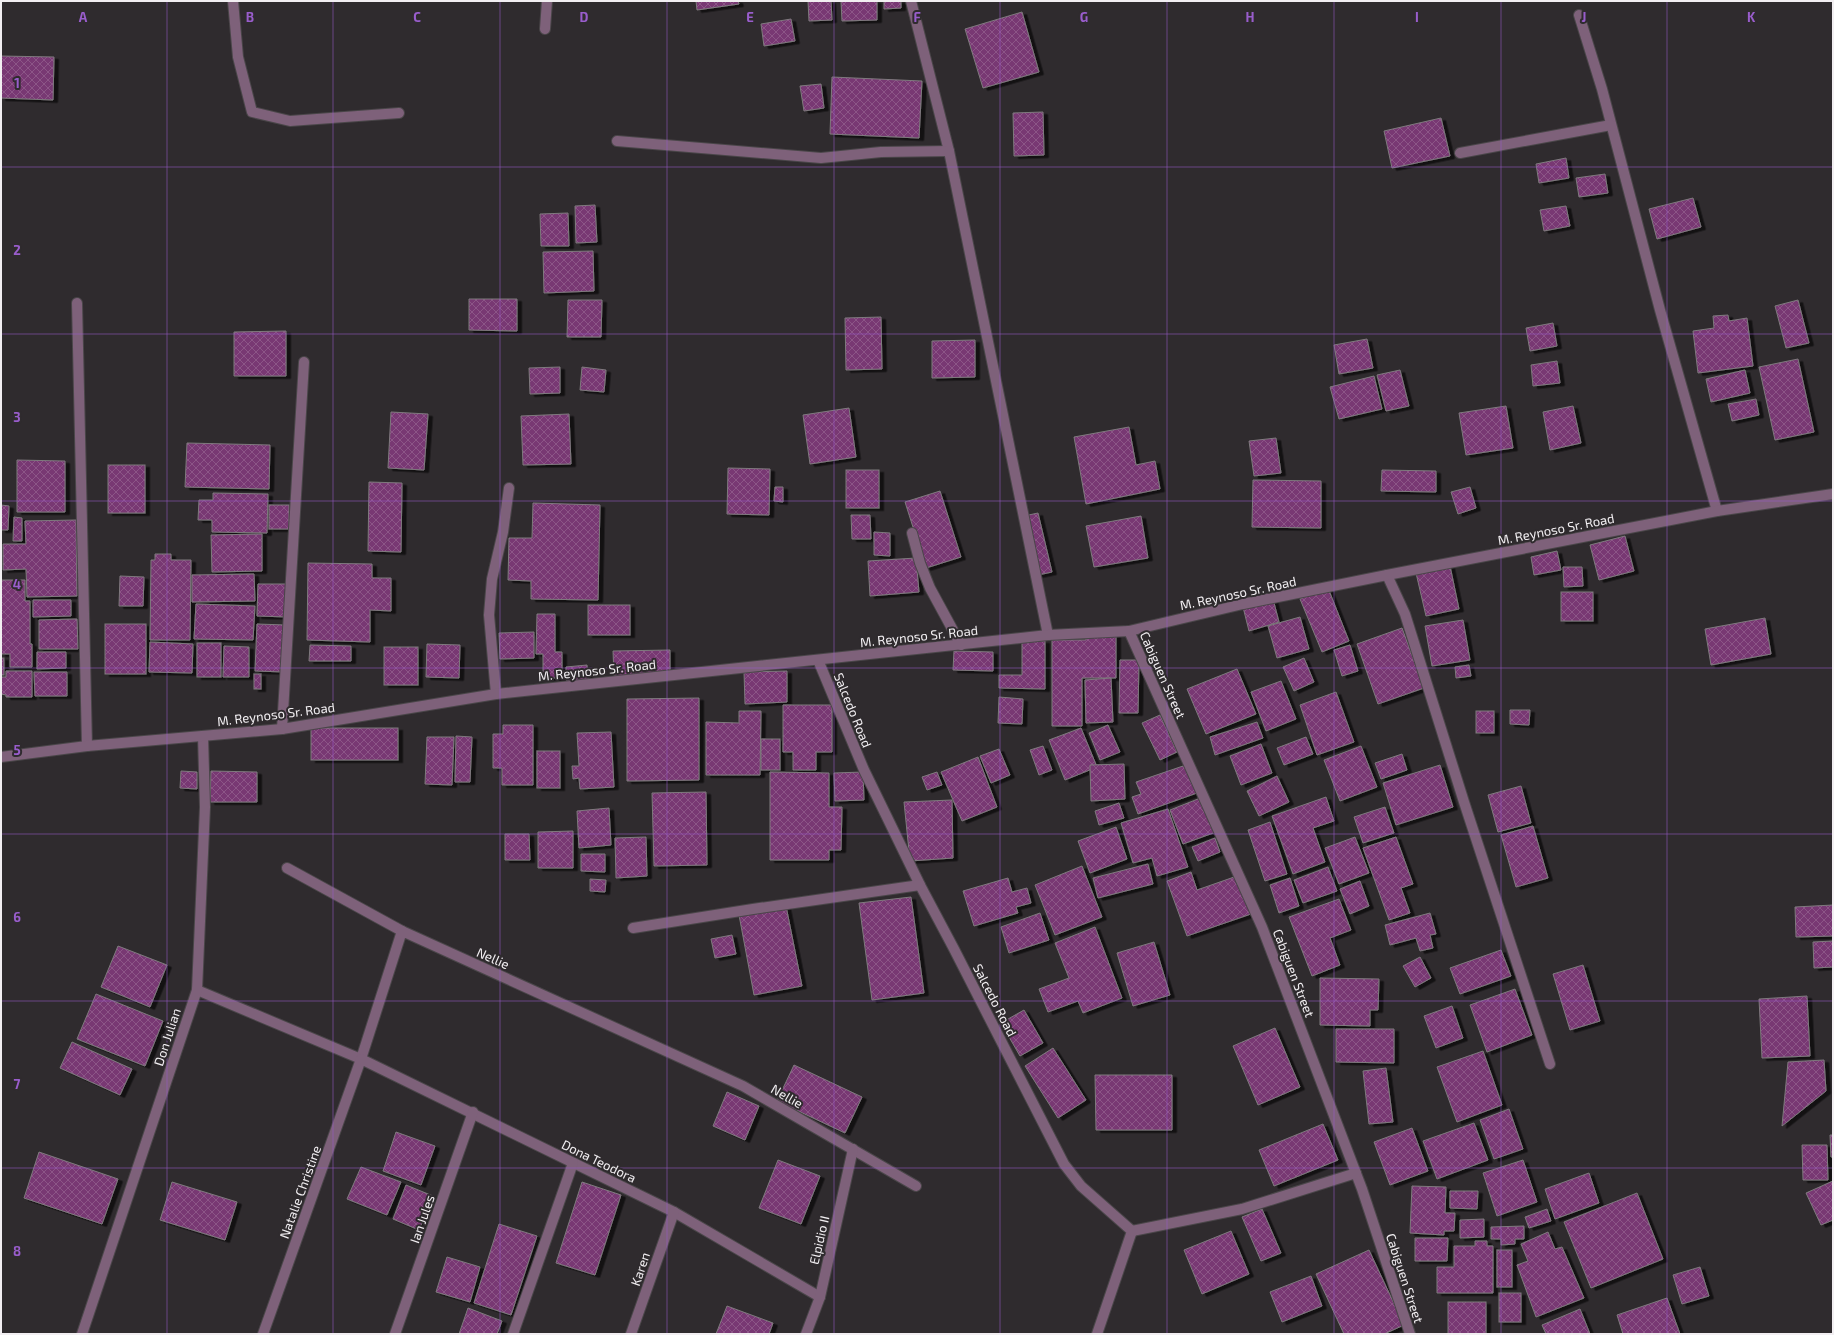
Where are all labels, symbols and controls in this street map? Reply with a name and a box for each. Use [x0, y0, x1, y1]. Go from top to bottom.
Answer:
text: A [79, 9, 88, 25]
text: B [246, 9, 254, 25]
text: C [413, 9, 421, 25]
text: D [580, 9, 589, 25]
text: E [746, 9, 754, 25]
text: F [913, 9, 921, 25]
text: G [1080, 9, 1088, 25]
text: H [1246, 9, 1255, 25]
text: I [1415, 9, 1419, 25]
text: J [1582, 9, 1586, 25]
text: K [1747, 9, 1756, 25]
text: 1 [14, 75, 20, 91]
text: 2 [13, 242, 21, 258]
text: 3 [13, 409, 21, 425]
street label: M. Reynoso Sr. Road [1496, 510, 1616, 548]
street label: M. Reynoso Sr. Road [1178, 573, 1298, 613]
text: 4 [13, 576, 21, 592]
street label: M. Reynoso Sr. Road [859, 622, 979, 650]
street label: Cabiguen Street [1137, 629, 1189, 721]
street label: M. Reynoso Sr. Road [537, 656, 657, 684]
street label: Salcedo Road [831, 670, 875, 750]
street label: M. Reynoso Sr. Road [216, 699, 336, 729]
text: 5 [13, 742, 21, 758]
text: 6 [13, 909, 21, 925]
street label: Cabiguen Street [1270, 927, 1318, 1020]
street label: Nellie [474, 944, 512, 972]
street label: Salcedo Road [970, 961, 1020, 1039]
street label: Don Julian [150, 1006, 184, 1068]
text: 7 [14, 1076, 21, 1092]
street label: Nellie [768, 1081, 806, 1111]
street label: Dona Teodora [559, 1136, 639, 1186]
street label: Natalie Christine [276, 1143, 324, 1241]
street label: Ian Jules [406, 1193, 438, 1245]
street label: Elpidio II [806, 1214, 832, 1266]
street label: Cabiguen Street [1383, 1231, 1427, 1325]
text: 8 [13, 1243, 21, 1259]
street label: Karen [627, 1250, 653, 1288]

